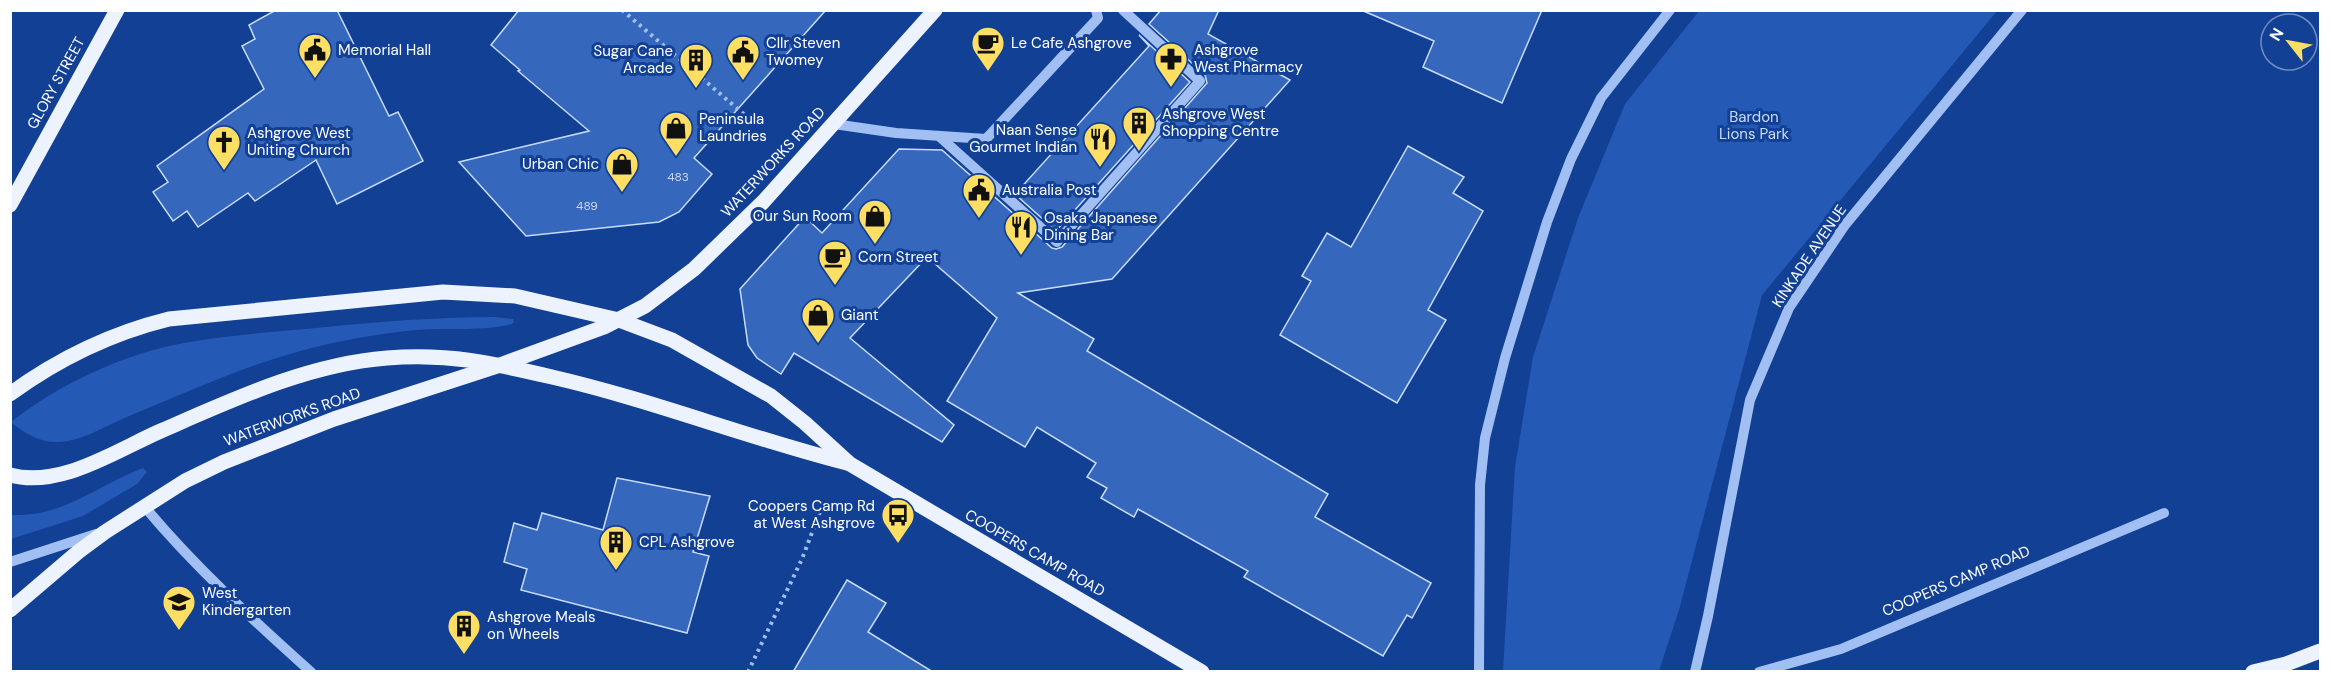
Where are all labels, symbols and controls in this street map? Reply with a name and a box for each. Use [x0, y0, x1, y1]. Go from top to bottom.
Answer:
north arrow [2259, 12, 2319, 72]
text: N [2265, 24, 2289, 45]
cafe icon: Le Cafe Ashgrove [970, 25, 1006, 72]
public building icon: Memorial Hall [297, 32, 333, 79]
street label: GLORY STREET [22, 33, 90, 133]
place label: Cllr Steven Twomey [766, 33, 840, 70]
place label: Le Cafe Ashgrove [1011, 33, 1132, 53]
public building icon: Cllr Steven Twomey [725, 34, 761, 81]
place label: Memorial Hall [338, 40, 431, 60]
place label: Ashgrove West Pharmacy [1194, 40, 1303, 77]
place label: Sugar Cane Arcade [594, 41, 673, 78]
pharmacy icon: Ashgrove West Pharmacy [1153, 41, 1189, 88]
building icon: Sugar Cane Arcade [678, 42, 714, 89]
street label: WATERWORKS ROAD [717, 103, 829, 221]
place label: Ashgrove West Shopping Centre [1162, 104, 1279, 141]
building icon: Ashgrove West Shopping Centre [1121, 105, 1157, 152]
park label: Bardon Lions Park [1719, 107, 1790, 144]
place label: Peninsula Laundries [699, 109, 767, 146]
shop icon: Peninsula Laundries [658, 110, 694, 157]
place label: Naan Sense Gourmet Indian [969, 120, 1077, 157]
restaurant icon: Naan Sense Gourmet Indian [1082, 121, 1118, 168]
place label: Ashgrove West Uniting Church [247, 123, 351, 160]
church icon: Ashgrove West Uniting Church [206, 124, 242, 171]
shop icon: Urban Chic [604, 146, 640, 193]
place label: Urban Chic [522, 154, 599, 174]
house number: 483 [667, 169, 689, 185]
public building icon: Australia Post [961, 172, 997, 219]
place label: Australia Post [1002, 180, 1097, 200]
house number: 489 [576, 198, 598, 214]
shop icon: Our Sun Room [857, 198, 893, 245]
street label: KINKADE AVENUE [1767, 201, 1851, 311]
place label: Our Sun Room [753, 206, 852, 226]
place label: Osaka Japanese Dining Bar [1044, 208, 1157, 245]
restaurant icon: Osaka Japanese Dining Bar [1003, 209, 1039, 256]
cafe icon: Corn Street [817, 239, 853, 286]
place label: Corn Street [858, 247, 938, 267]
shop icon: Giant [800, 297, 836, 344]
place label: Giant [841, 305, 879, 325]
street label: WATERWORKS ROAD [221, 383, 363, 451]
place label: Coopers Camp Rd at West Ashgrove [748, 496, 875, 533]
bus stop icon: Coopers Camp Rd at West Ashgrove [880, 497, 916, 544]
street label: COOPERS CAMP ROAD [961, 505, 1109, 601]
building icon: CPL Ashgrove [598, 524, 634, 571]
place label: CPL Ashgrove [639, 532, 735, 552]
street label: COOPERS CAMP ROAD [1879, 541, 2033, 621]
place label: West Kindergarten [202, 583, 291, 620]
school or university icon: West Kindergarten [161, 584, 197, 631]
place label: Ashgrove Meals on Wheels [487, 607, 595, 644]
building icon: Ashgrove Meals on Wheels [446, 608, 482, 655]

